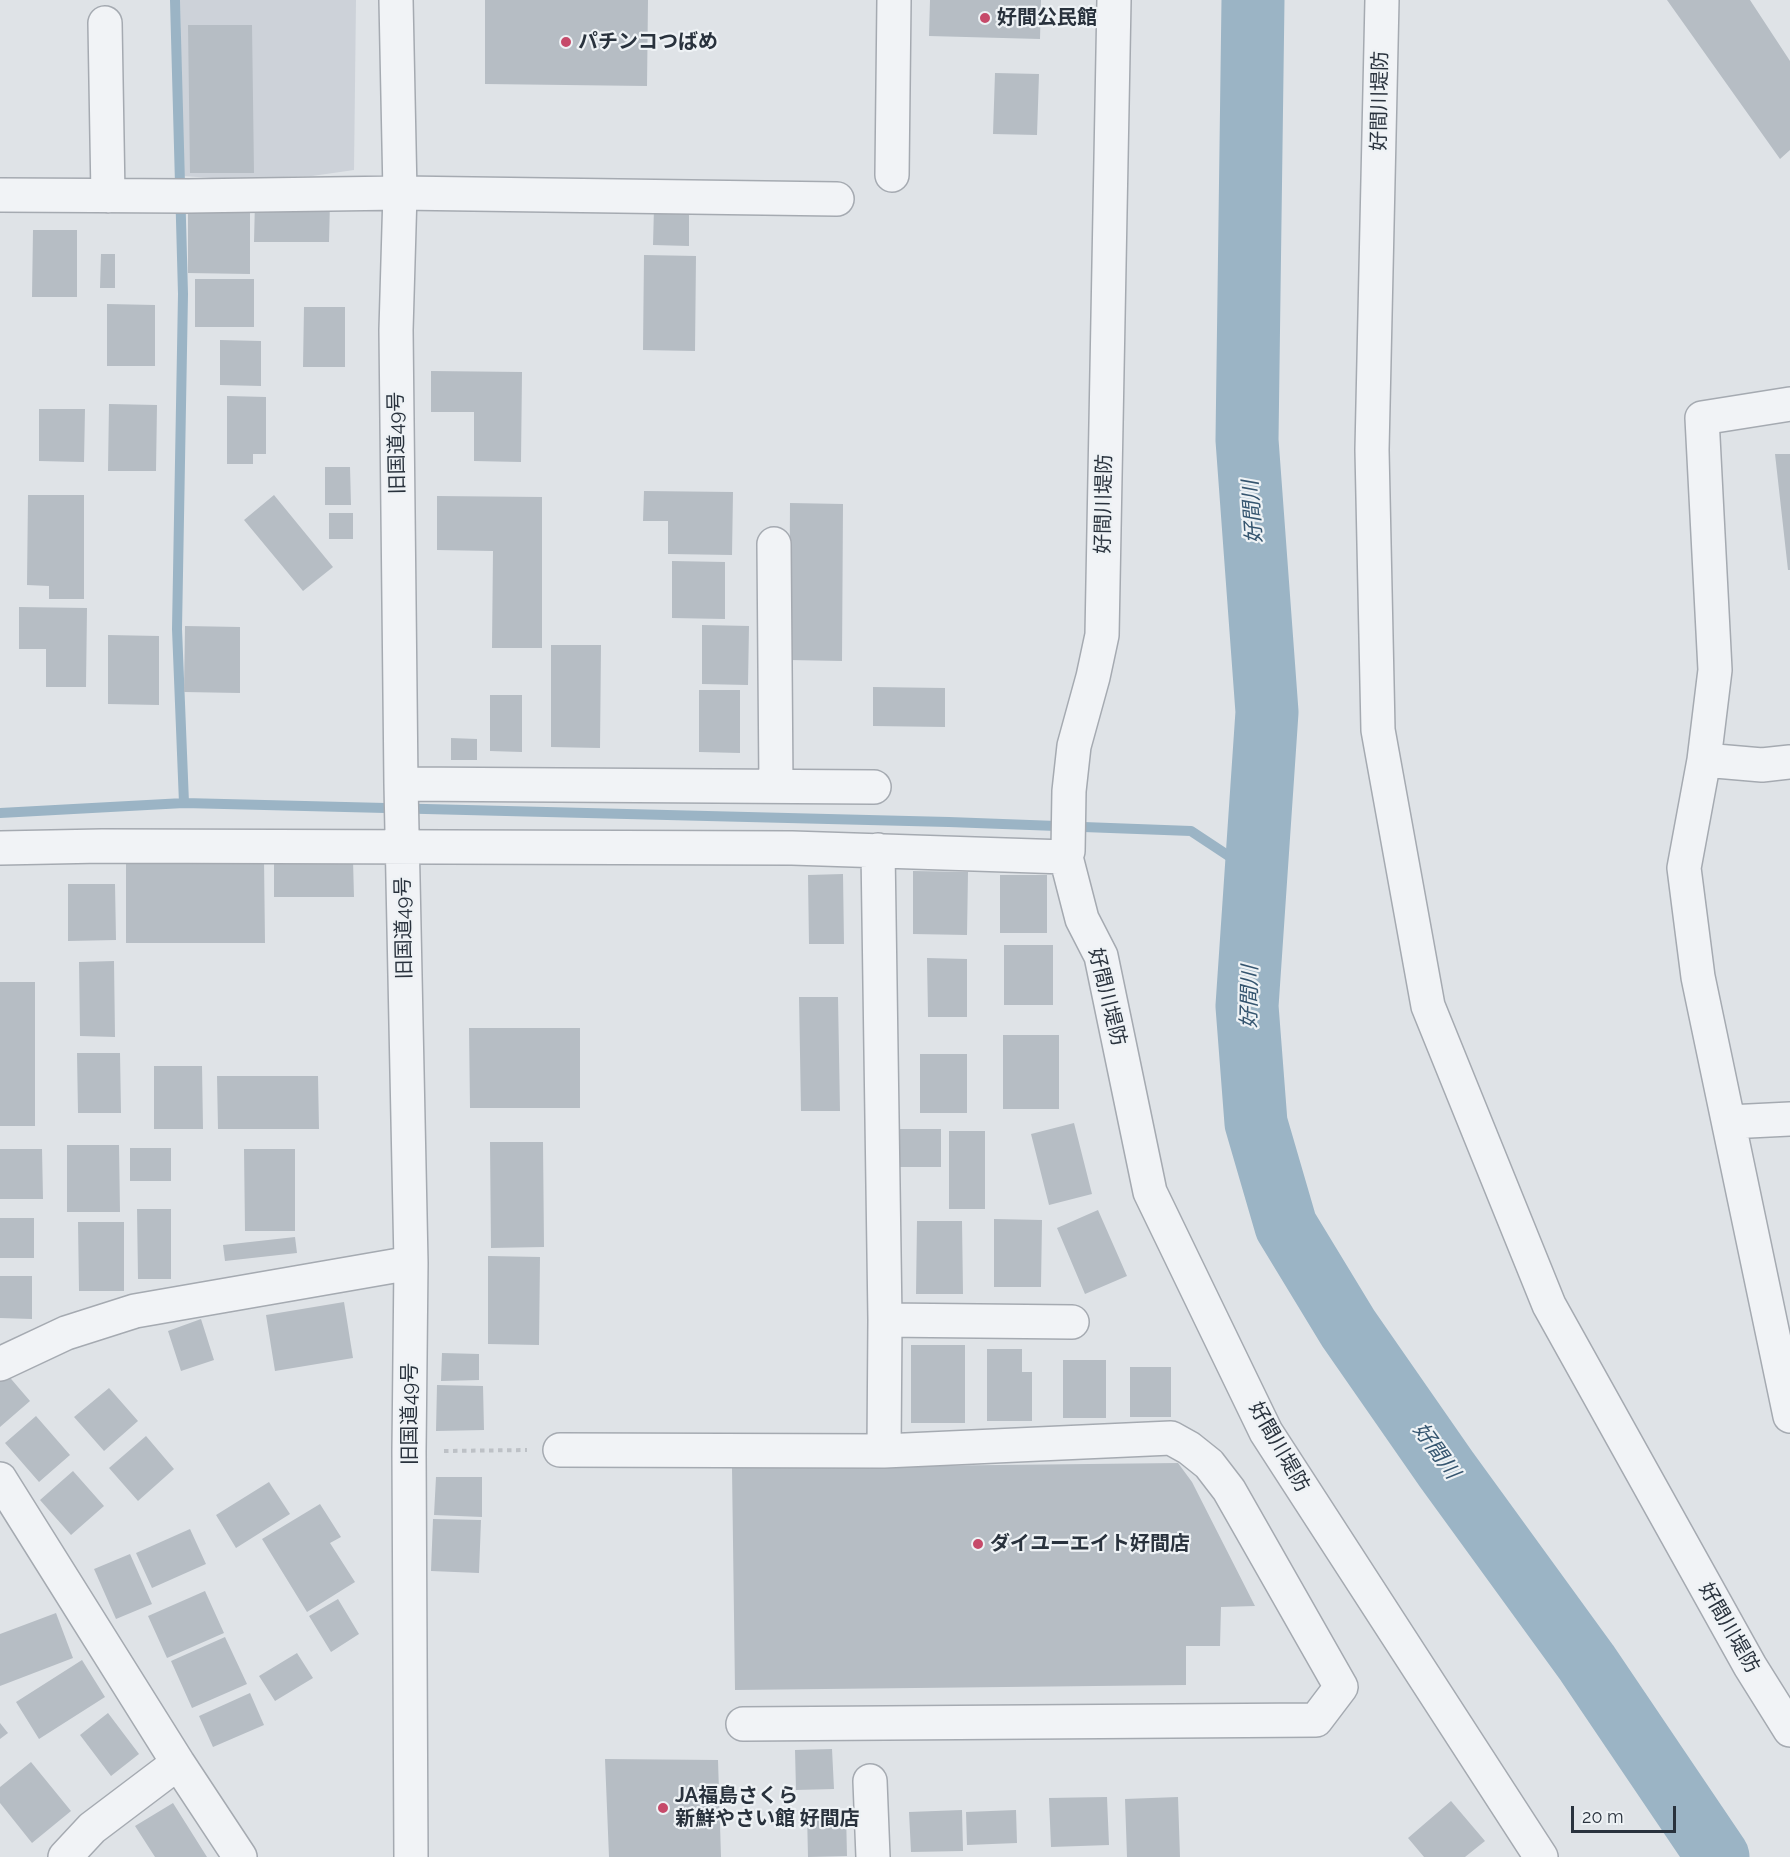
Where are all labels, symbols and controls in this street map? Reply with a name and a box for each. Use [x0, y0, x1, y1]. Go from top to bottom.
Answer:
place label: 好間公民館 [997, 6, 1097, 30]
marker: 好間公民館 [978, 11, 992, 25]
place label: パチンコつばめ [578, 30, 718, 54]
marker: パチンコつばめ [559, 35, 573, 49]
street label: 好間川堤防 [1367, 51, 1393, 151]
street label: 旧国道49号 [384, 391, 410, 495]
street label: 好間川堤防 [1091, 454, 1117, 554]
water label: 好間川 [1238, 480, 1268, 544]
street label: 旧国道49号 [391, 876, 417, 980]
street label: 好間川堤防 [1083, 946, 1131, 1048]
water label: 好間川 [1237, 965, 1263, 1029]
street label: 旧国道49号 [398, 1363, 422, 1465]
street label: 好間川堤防 [1244, 1398, 1314, 1496]
water label: 好間川 [1407, 1418, 1465, 1484]
place label: ダイユーエイト好間店 [990, 1532, 1190, 1556]
marker: ダイユーエイト好間店 [971, 1537, 985, 1551]
street label: 好間川堤防 [1694, 1579, 1764, 1677]
place label: JA福島さくら 新鮮やさい館 好間店 [675, 1784, 860, 1831]
scale bar [1574, 1794, 1679, 1832]
marker: JA福島さくら 新鮮やさい館 好間店 [656, 1801, 670, 1815]
text: 20 m [1582, 1806, 1624, 1827]

